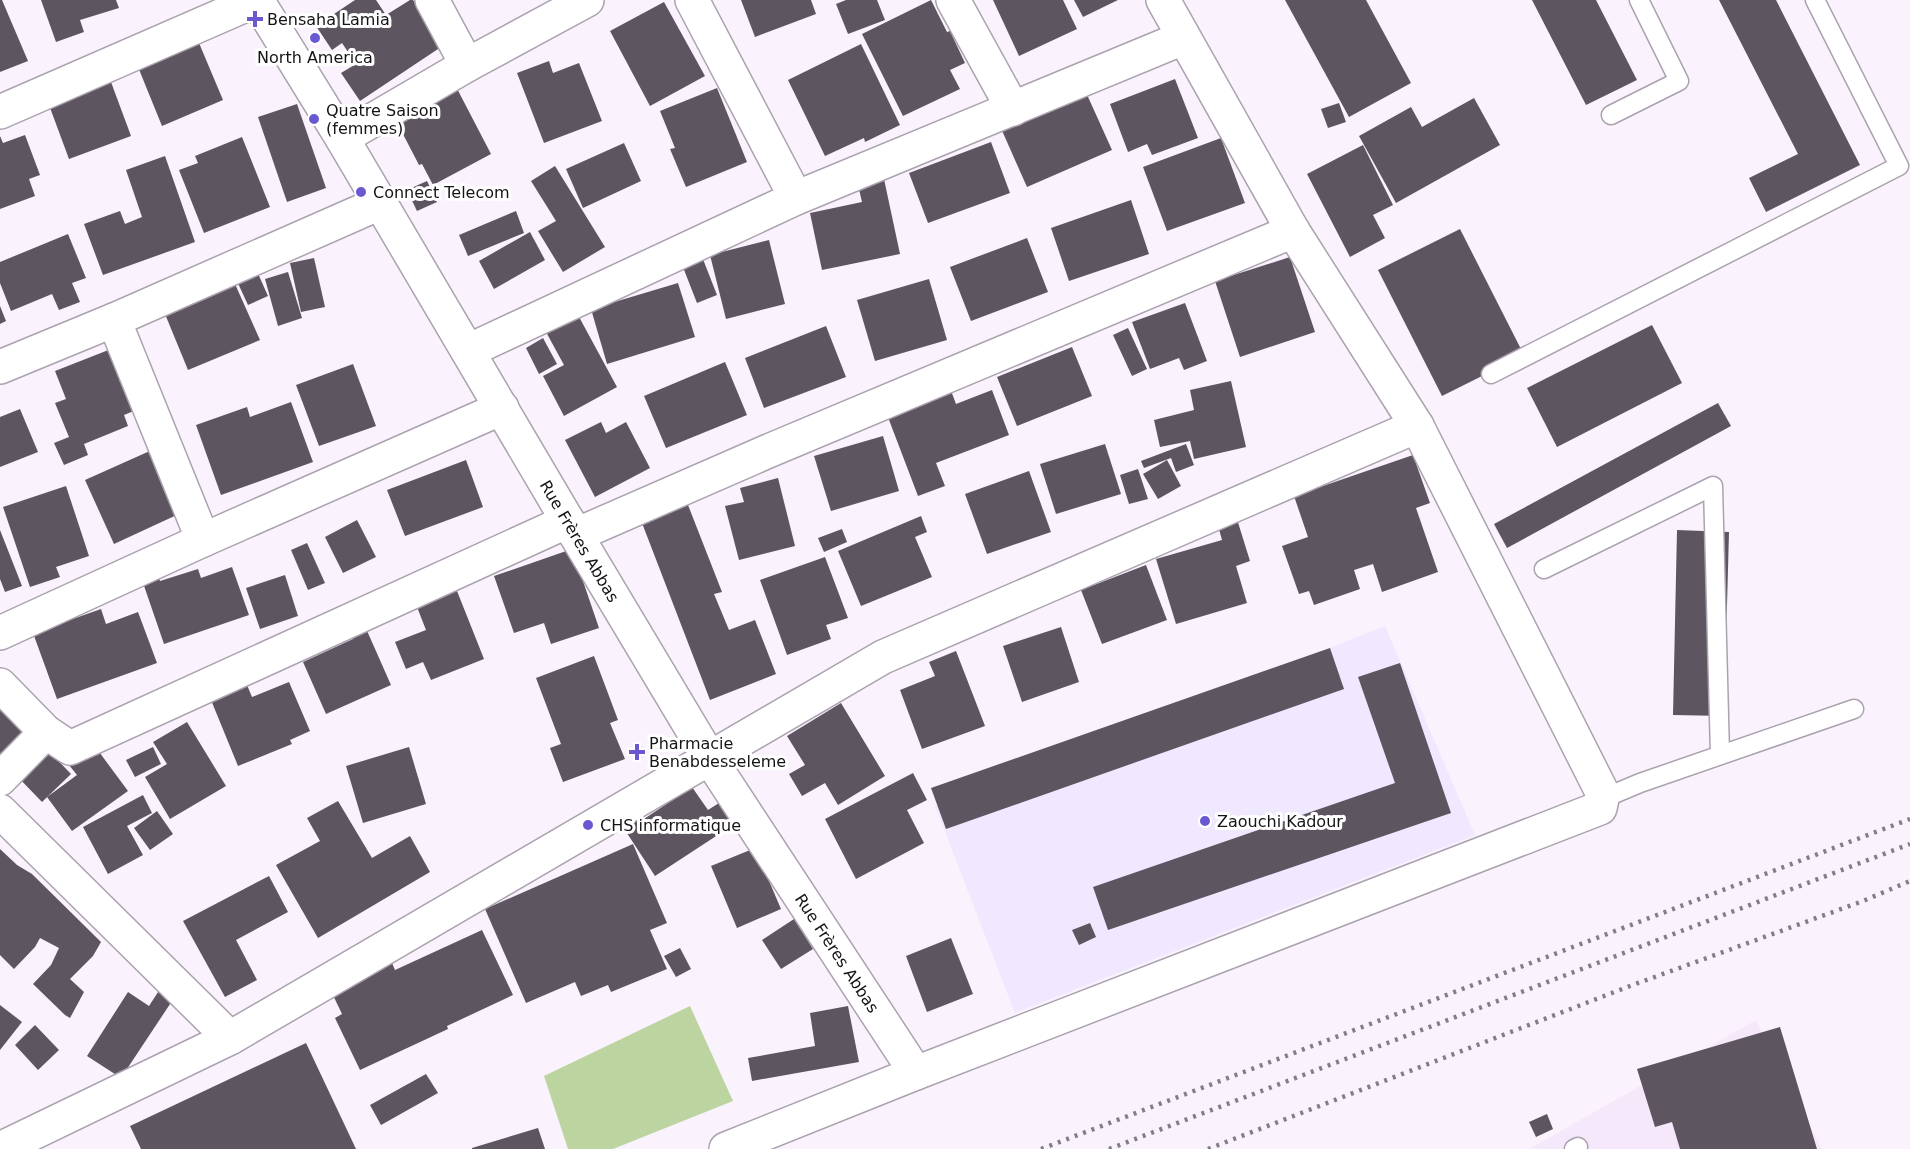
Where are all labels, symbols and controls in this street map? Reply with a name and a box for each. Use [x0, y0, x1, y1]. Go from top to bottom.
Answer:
place label: Bensaha Lamia [267, 10, 390, 29]
marker: Bensaha Lamia [248, 12, 262, 26]
marker: North America [308, 31, 322, 45]
place label: North America [257, 48, 373, 67]
place label: Quatre Saison (femmes) [326, 101, 439, 138]
marker: Quatre Saison (femmes) [307, 112, 321, 126]
place label: Connect Telecom [373, 183, 510, 202]
marker: Connect Telecom [354, 185, 368, 199]
street label: Rue Frères Abbas [536, 477, 623, 605]
place label: Pharmacie Benabdesseleme [649, 734, 786, 771]
marker: Pharmacie Benabdesseleme [630, 745, 644, 759]
place label: Zaouchi Kadour [1217, 812, 1343, 831]
marker: Zaouchi Kadour [1198, 814, 1212, 828]
place label: CHS informatique [600, 816, 741, 835]
marker: CHS informatique [581, 818, 595, 832]
street label: Rue Frères Abbas [791, 890, 883, 1016]

